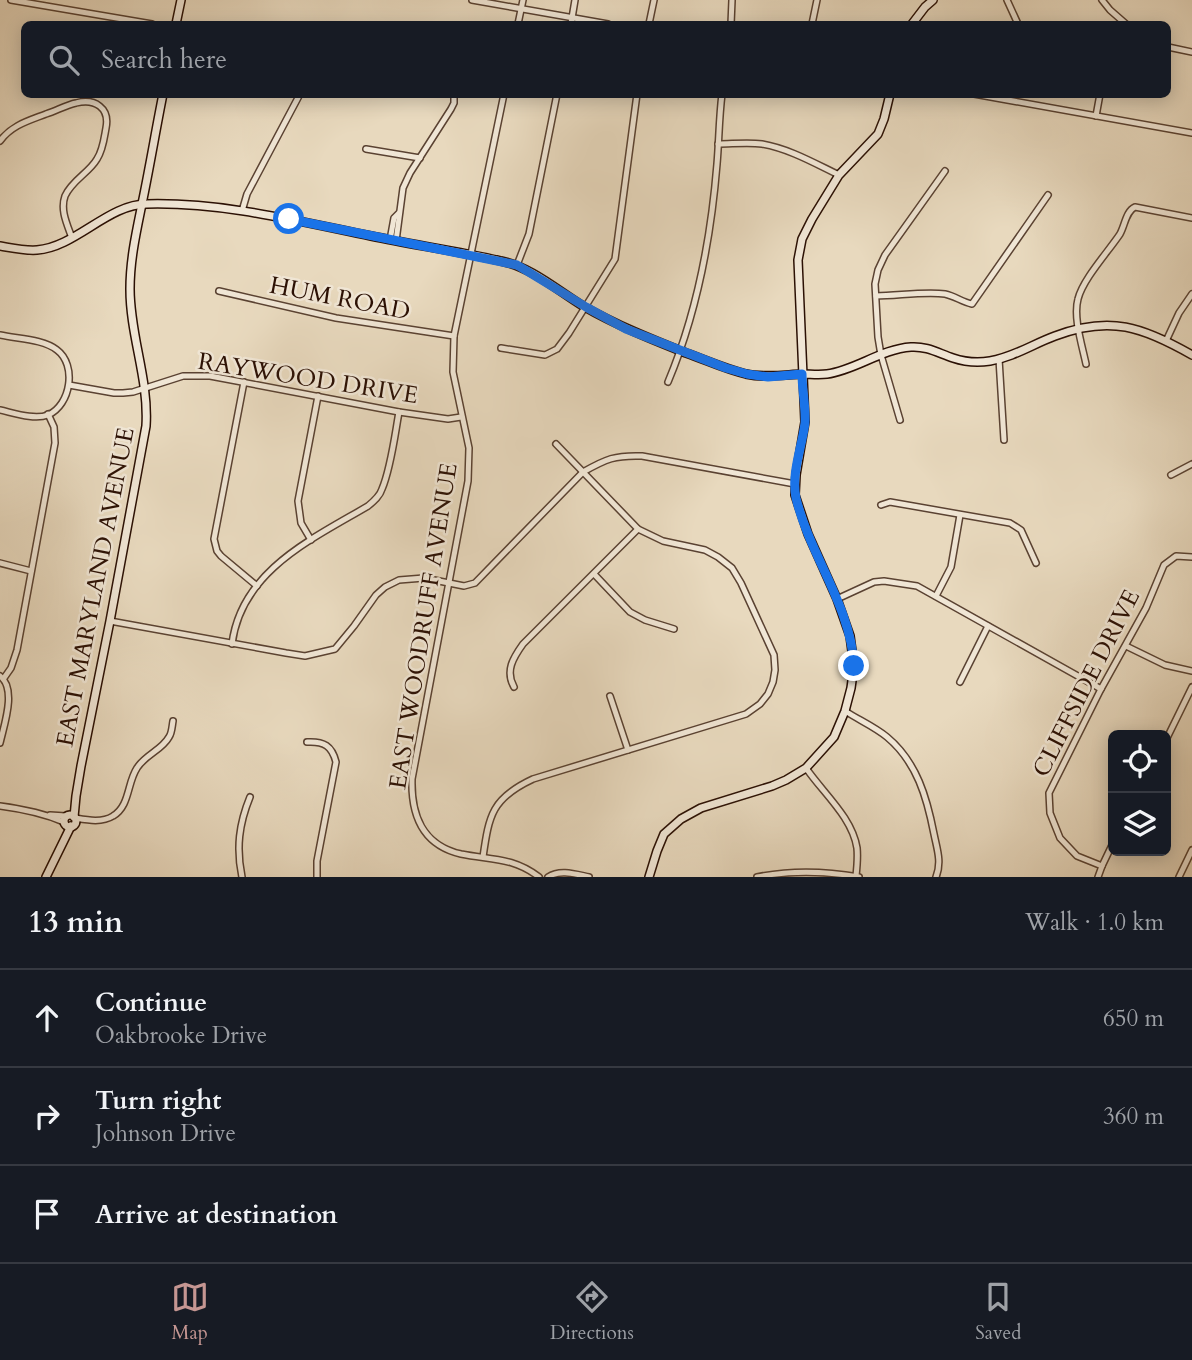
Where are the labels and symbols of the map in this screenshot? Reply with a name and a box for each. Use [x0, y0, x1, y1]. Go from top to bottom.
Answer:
route start [273, 203, 304, 234]
street label: HUM ROAD [267, 269, 413, 328]
street label: RAYWOOD DRIVE [196, 345, 420, 412]
street label: EAST MARYLAND AVENUE [48, 425, 143, 750]
street label: EAST WOODRUFF AVENUE [381, 461, 466, 792]
street label: CLIFFSIDE DRIVE [1025, 584, 1148, 783]
route end [838, 650, 869, 681]

